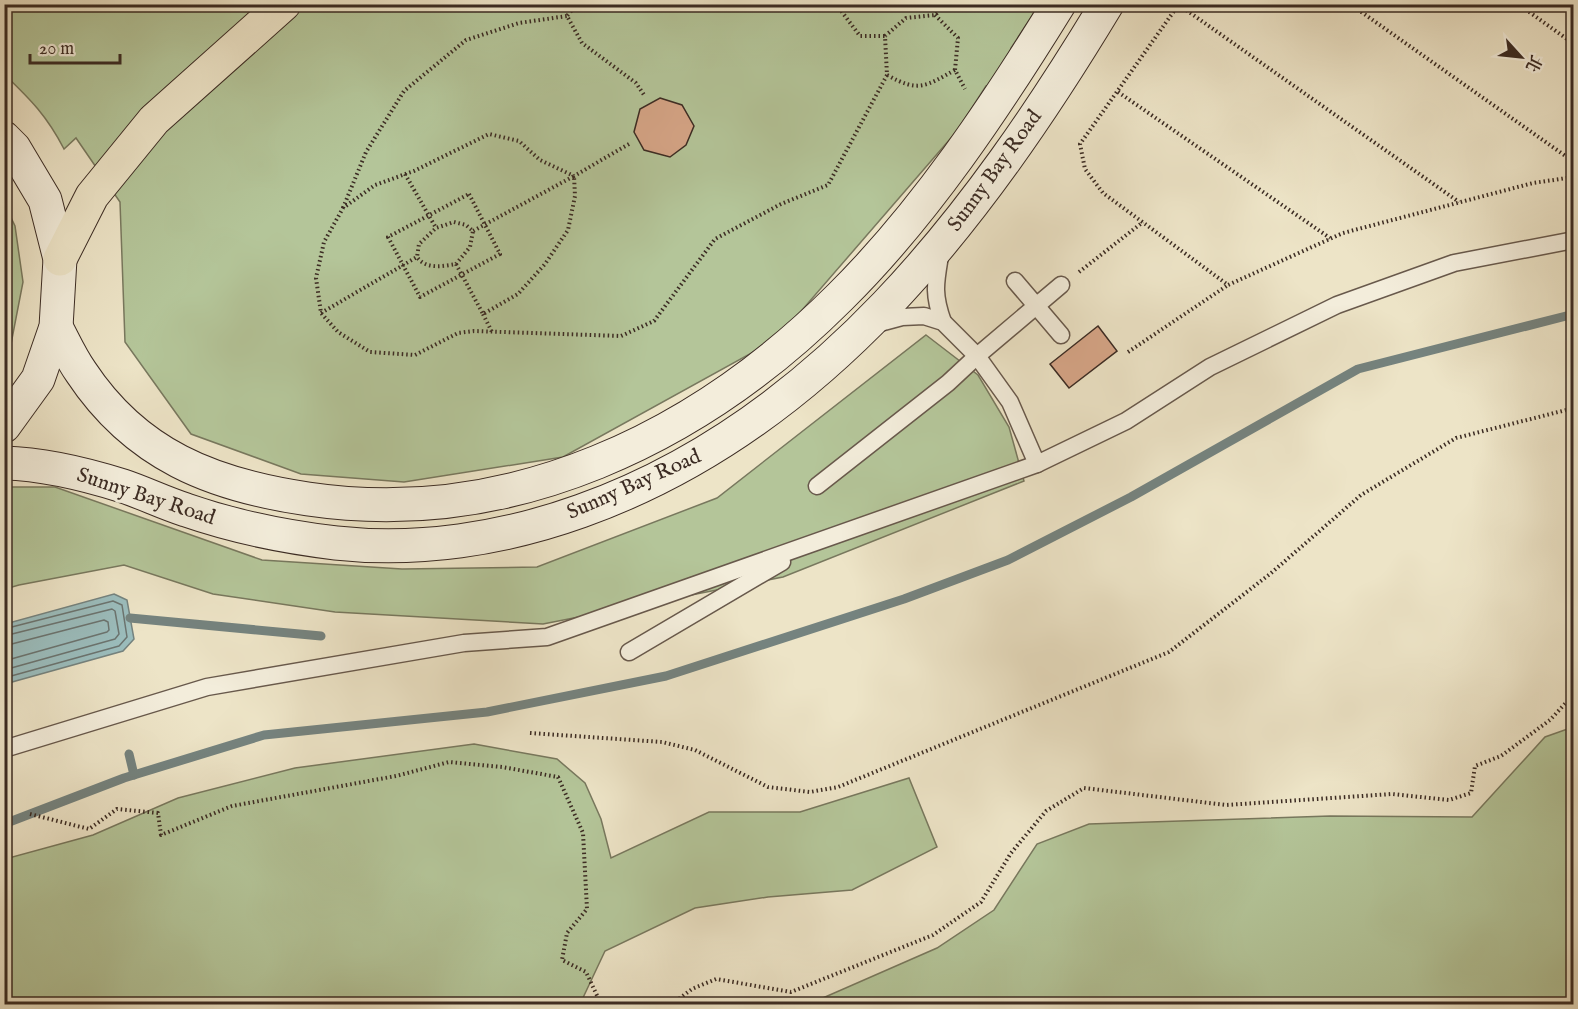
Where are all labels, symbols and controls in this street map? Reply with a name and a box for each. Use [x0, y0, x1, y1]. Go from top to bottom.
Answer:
scale bar [30, 27, 120, 65]
north arrow [1491, 27, 1551, 87]
text: 20 m [39, 38, 74, 61]
text: 北 [1520, 51, 1545, 75]
street label: Sunny Bay Road [942, 104, 1049, 237]
street label: Sunny Bay Road [563, 443, 706, 527]
street label: Sunny Bay Road [73, 462, 219, 532]

